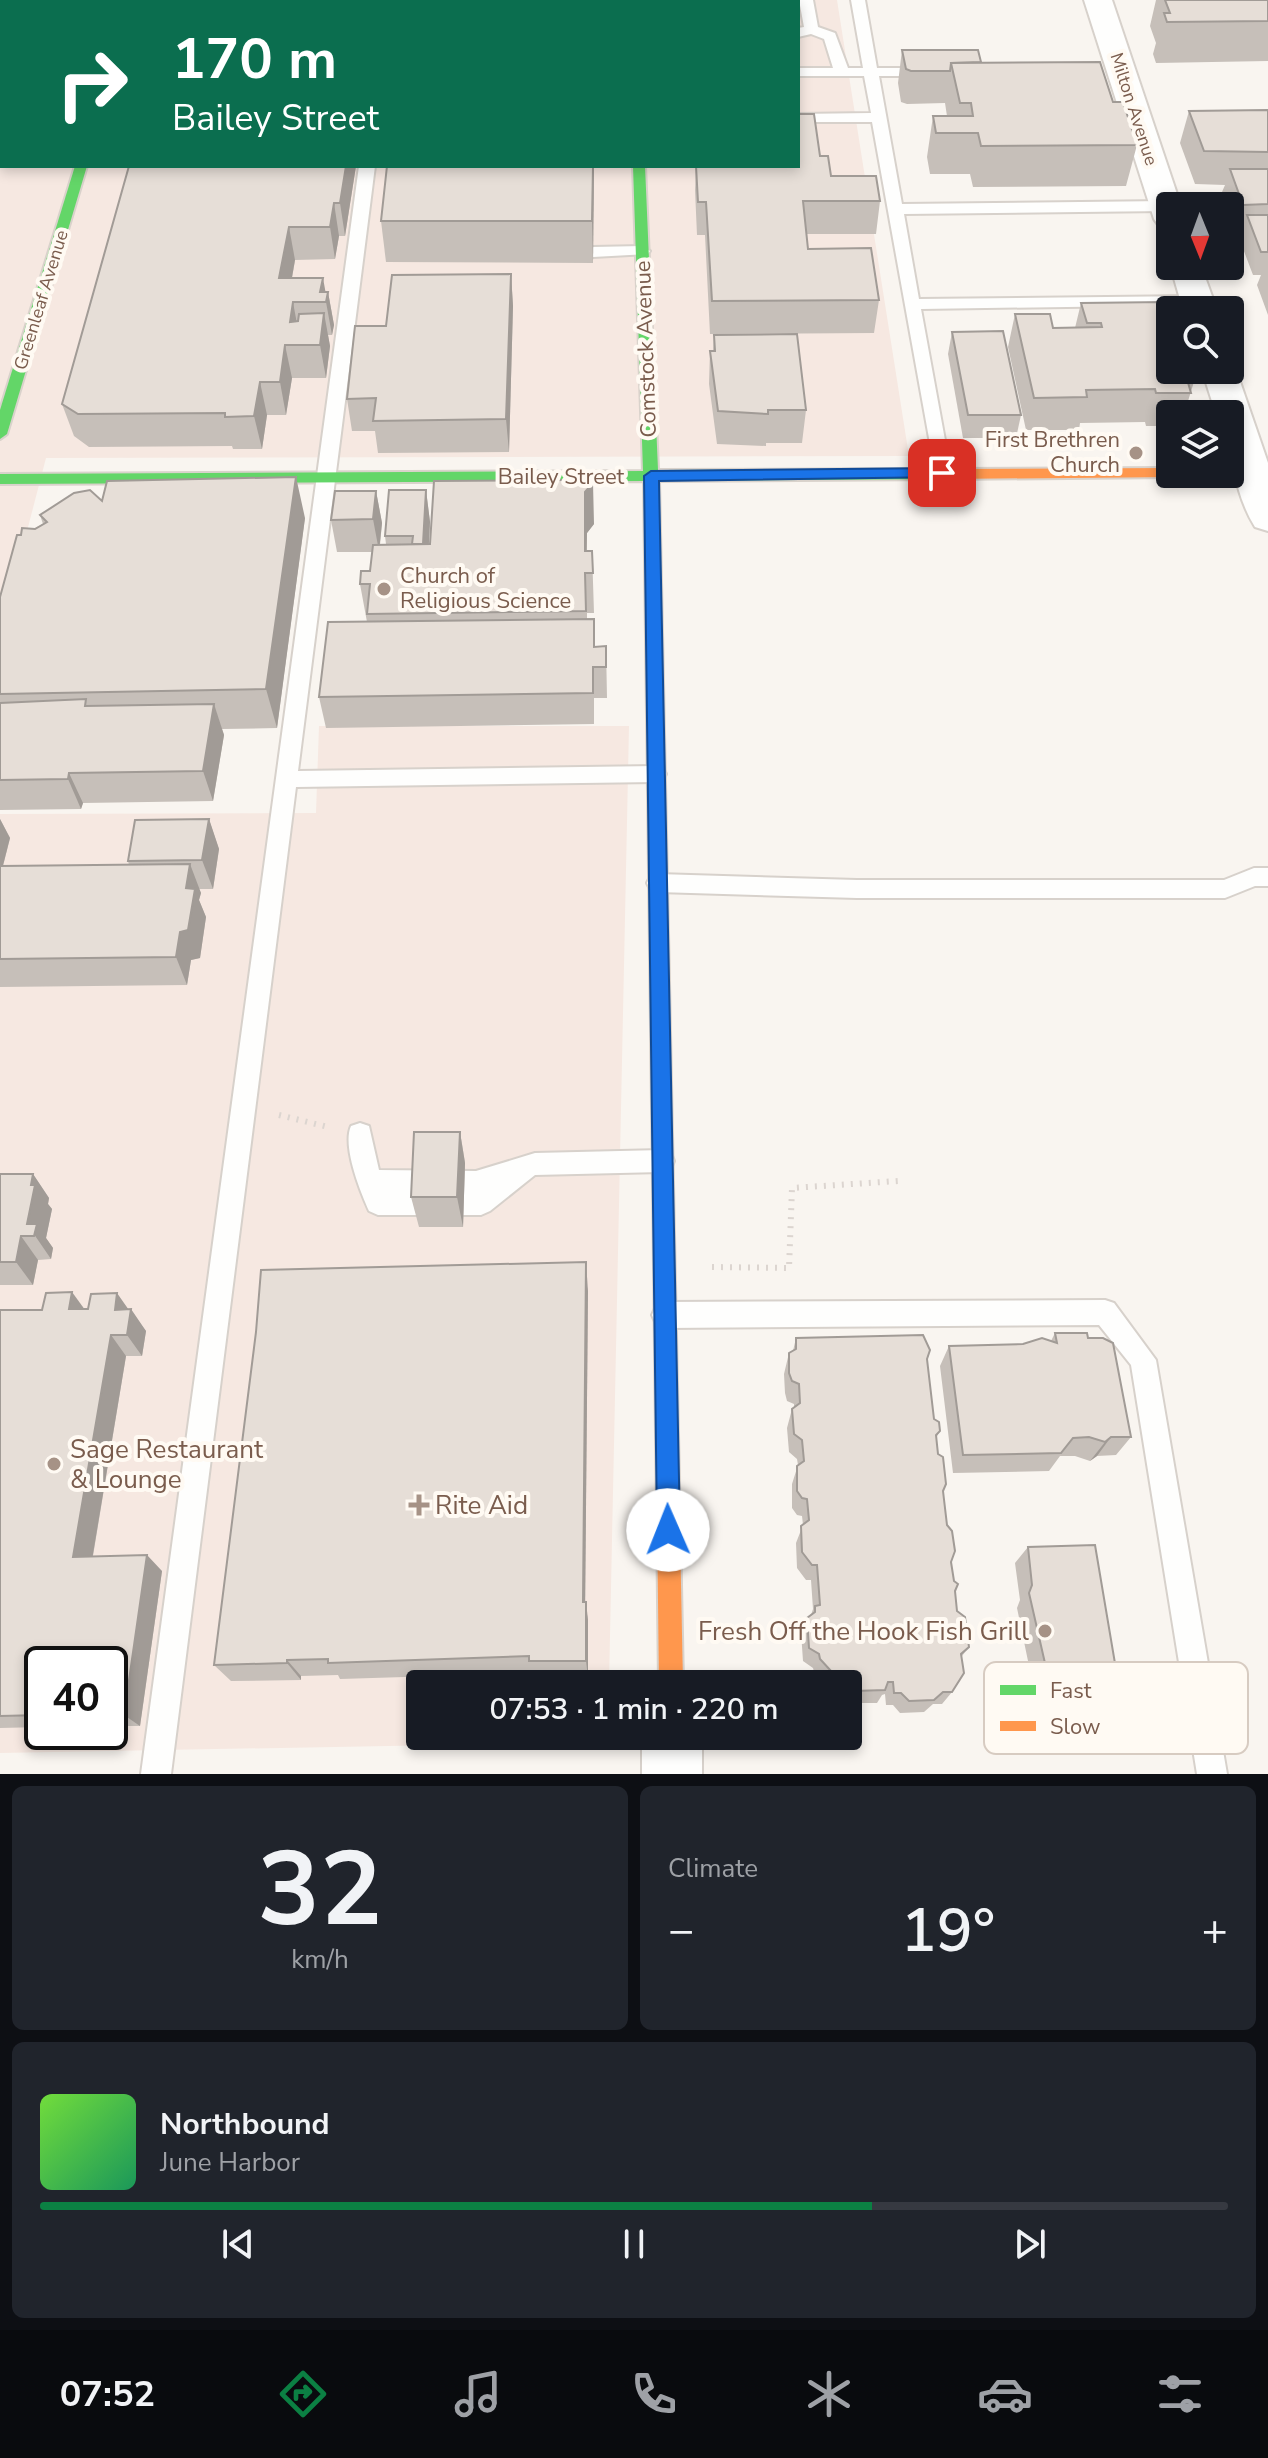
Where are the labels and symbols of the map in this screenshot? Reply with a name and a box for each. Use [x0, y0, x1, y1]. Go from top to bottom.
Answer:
street label: Milton Avenue [1105, 50, 1163, 168]
north arrow [1156, 192, 1244, 280]
street label: Greenleaf Avenue [8, 227, 74, 373]
street label: Comstock Avenue [628, 260, 664, 438]
place label: First Brethren Church [985, 425, 1120, 480]
pin [908, 439, 976, 507]
marker: First Brethren Church [1127, 444, 1145, 462]
street label: Bailey Street [498, 462, 625, 492]
place label: Church of Religious Science [400, 561, 571, 616]
marker: Church of Religious Science [375, 580, 393, 598]
place label: Sage Restaurant & Lounge [70, 1432, 264, 1497]
marker: Sage Restaurant & Lounge [45, 1455, 63, 1473]
place label: Rite Aid [435, 1488, 528, 1523]
position arrow [626, 1488, 710, 1572]
marker: Rite Aid [410, 1496, 428, 1514]
place label: Fresh Off the Hook Fish Grill [698, 1614, 1029, 1649]
marker: Fresh Off the Hook Fish Grill [1036, 1622, 1054, 1640]
speed limit sign: 40 [24, 1646, 128, 1750]
legend [984, 1662, 1248, 1754]
text: Fast [1050, 1676, 1092, 1706]
text: Slow [1050, 1712, 1101, 1742]

